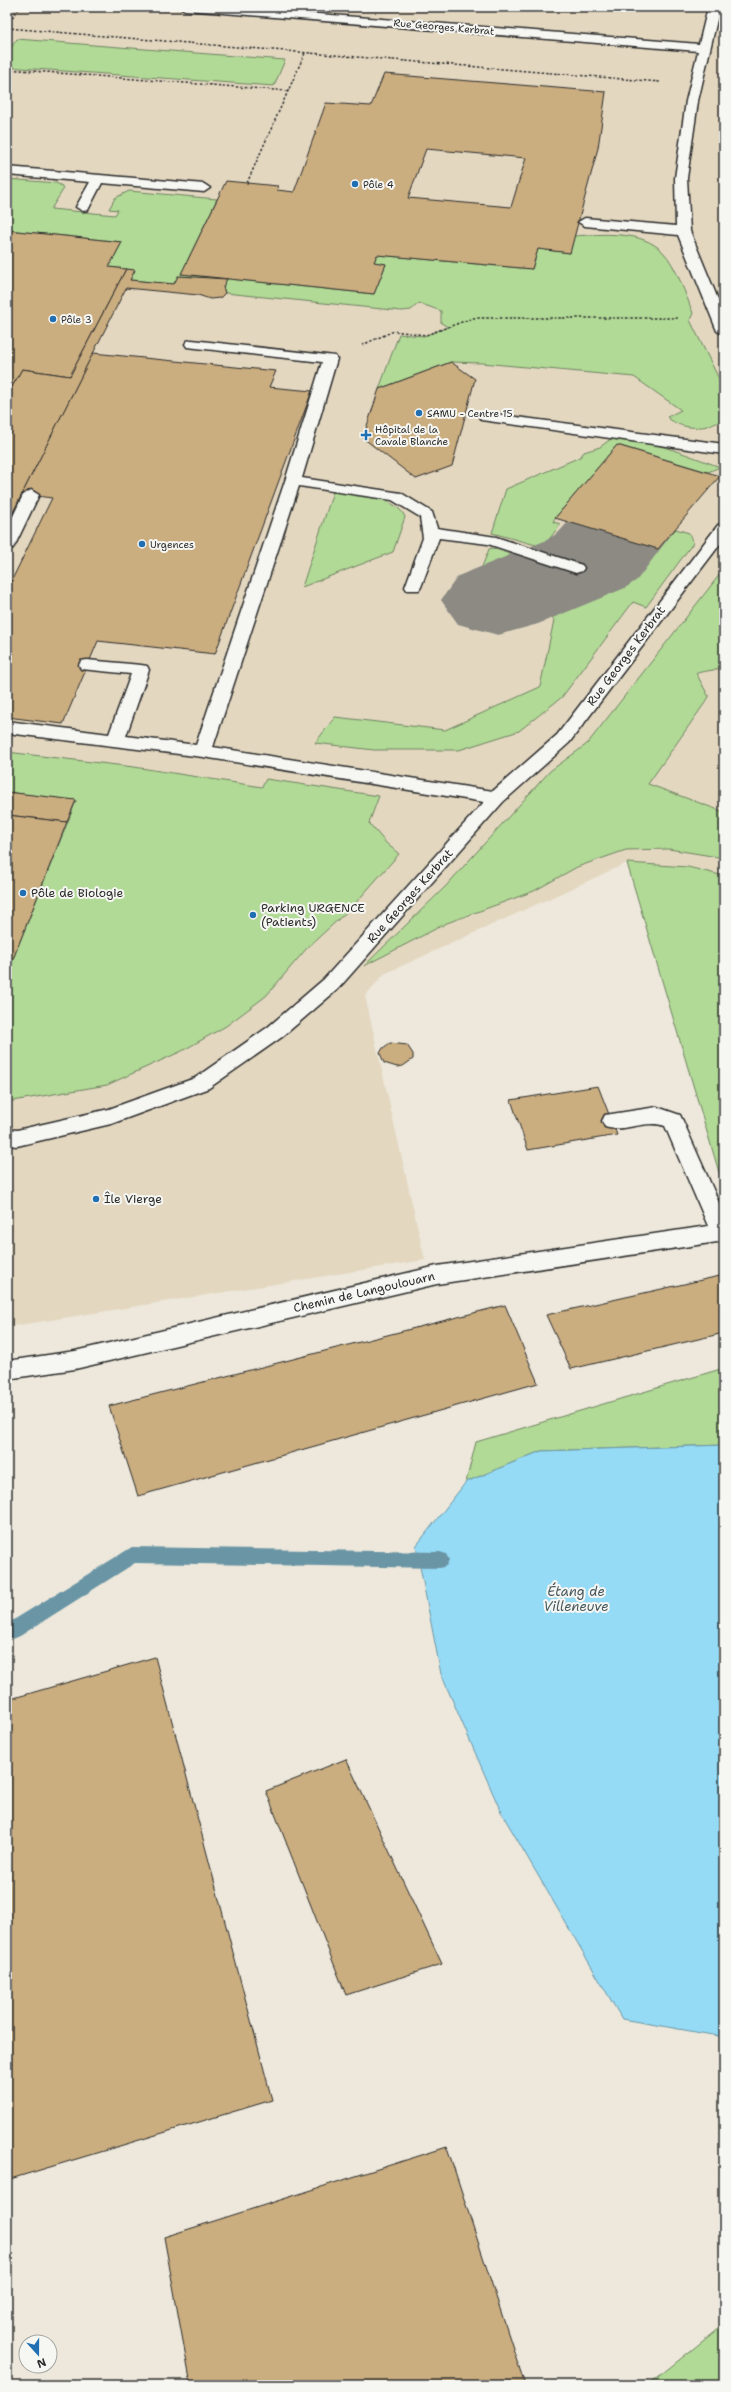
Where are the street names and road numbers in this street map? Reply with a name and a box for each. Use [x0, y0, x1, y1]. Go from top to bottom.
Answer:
street label: Rue Georges Kerbrat [393, 16, 495, 38]
street label: Rue Georges Kerbrat [583, 603, 669, 709]
street label: Rue Georges Kerbrat [363, 846, 457, 946]
street label: Chemin de Langoulouarn [292, 1268, 436, 1316]

